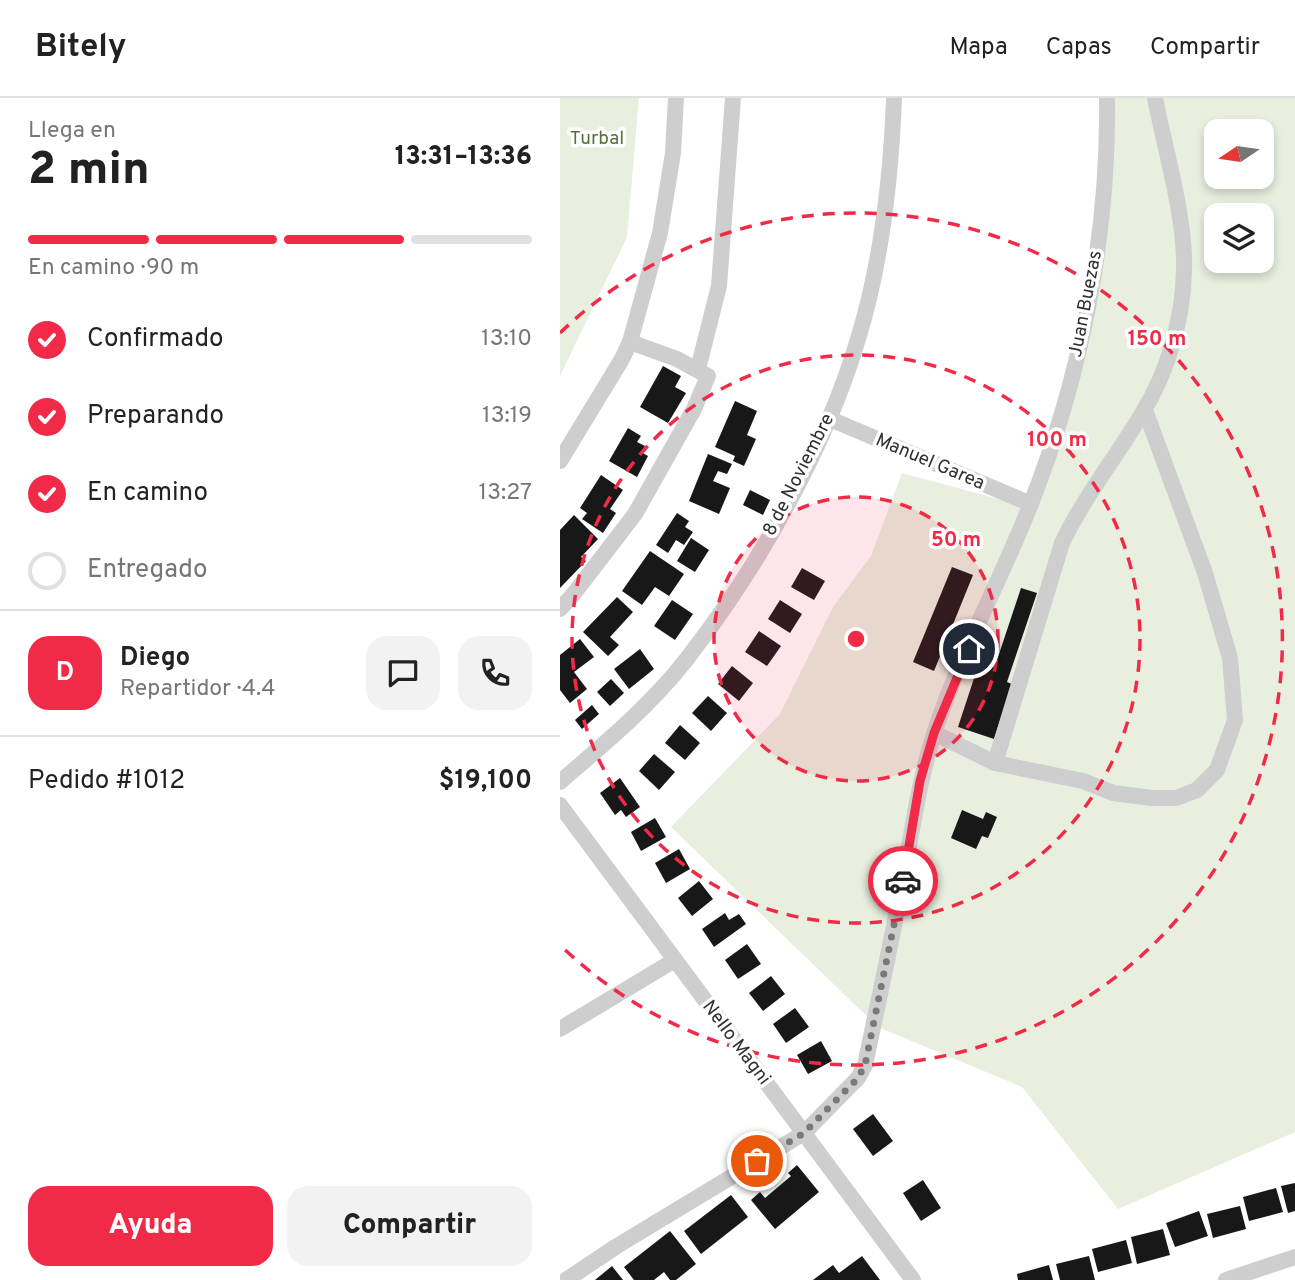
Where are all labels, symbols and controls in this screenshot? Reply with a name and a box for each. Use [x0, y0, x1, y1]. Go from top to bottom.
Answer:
text: Bitely [35, 27, 127, 69]
text: Mapa [950, 33, 1008, 63]
text: Capas [1046, 33, 1112, 63]
text: Compartir [1150, 33, 1260, 63]
text: Llega en [28, 117, 116, 146]
north arrow [1204, 119, 1274, 189]
map controls [1204, 119, 1274, 273]
park label: Turbal [570, 127, 624, 151]
text: 13:31–13:36 [395, 141, 532, 174]
text: 2 min [28, 142, 150, 201]
button: layers [1204, 203, 1274, 273]
street label: Juan Buezas [1064, 249, 1108, 359]
text: En camino · 90 m [28, 254, 199, 283]
icon: check [28, 321, 66, 359]
text: Confirmado [87, 323, 224, 356]
text: 13:10 [481, 325, 532, 354]
text: 150 m [1128, 326, 1186, 353]
icon: check [28, 398, 66, 436]
text: Preparando [87, 400, 224, 433]
text: 13:19 [482, 402, 532, 431]
street label: 8 de Noviembre [758, 410, 840, 540]
text: 100 m [1027, 427, 1087, 454]
street label: Manuel Garea [872, 428, 988, 496]
icon: check [28, 475, 66, 513]
text: En camino [87, 477, 208, 510]
text: 13:27 [479, 479, 532, 508]
text: 50 m [931, 527, 981, 554]
text: Entregado [87, 554, 207, 587]
pin [939, 619, 999, 679]
centre of rings [844, 627, 868, 651]
icon: home [950, 630, 988, 668]
button: chat [366, 636, 440, 710]
button: phone [458, 636, 532, 710]
text: Diego [120, 642, 190, 675]
text: D [56, 657, 74, 690]
text: Repartidor · 4.4 [120, 675, 276, 704]
text: Pedido #1012 [28, 765, 185, 798]
text: $19,100 [439, 765, 532, 798]
courier [868, 846, 938, 916]
icon: car [884, 862, 922, 900]
street label: Nello Magni [696, 996, 776, 1090]
pin [727, 1131, 787, 1191]
icon: bag [738, 1142, 776, 1180]
button: Ayuda [28, 1186, 273, 1266]
button: Compartir [287, 1186, 532, 1266]

